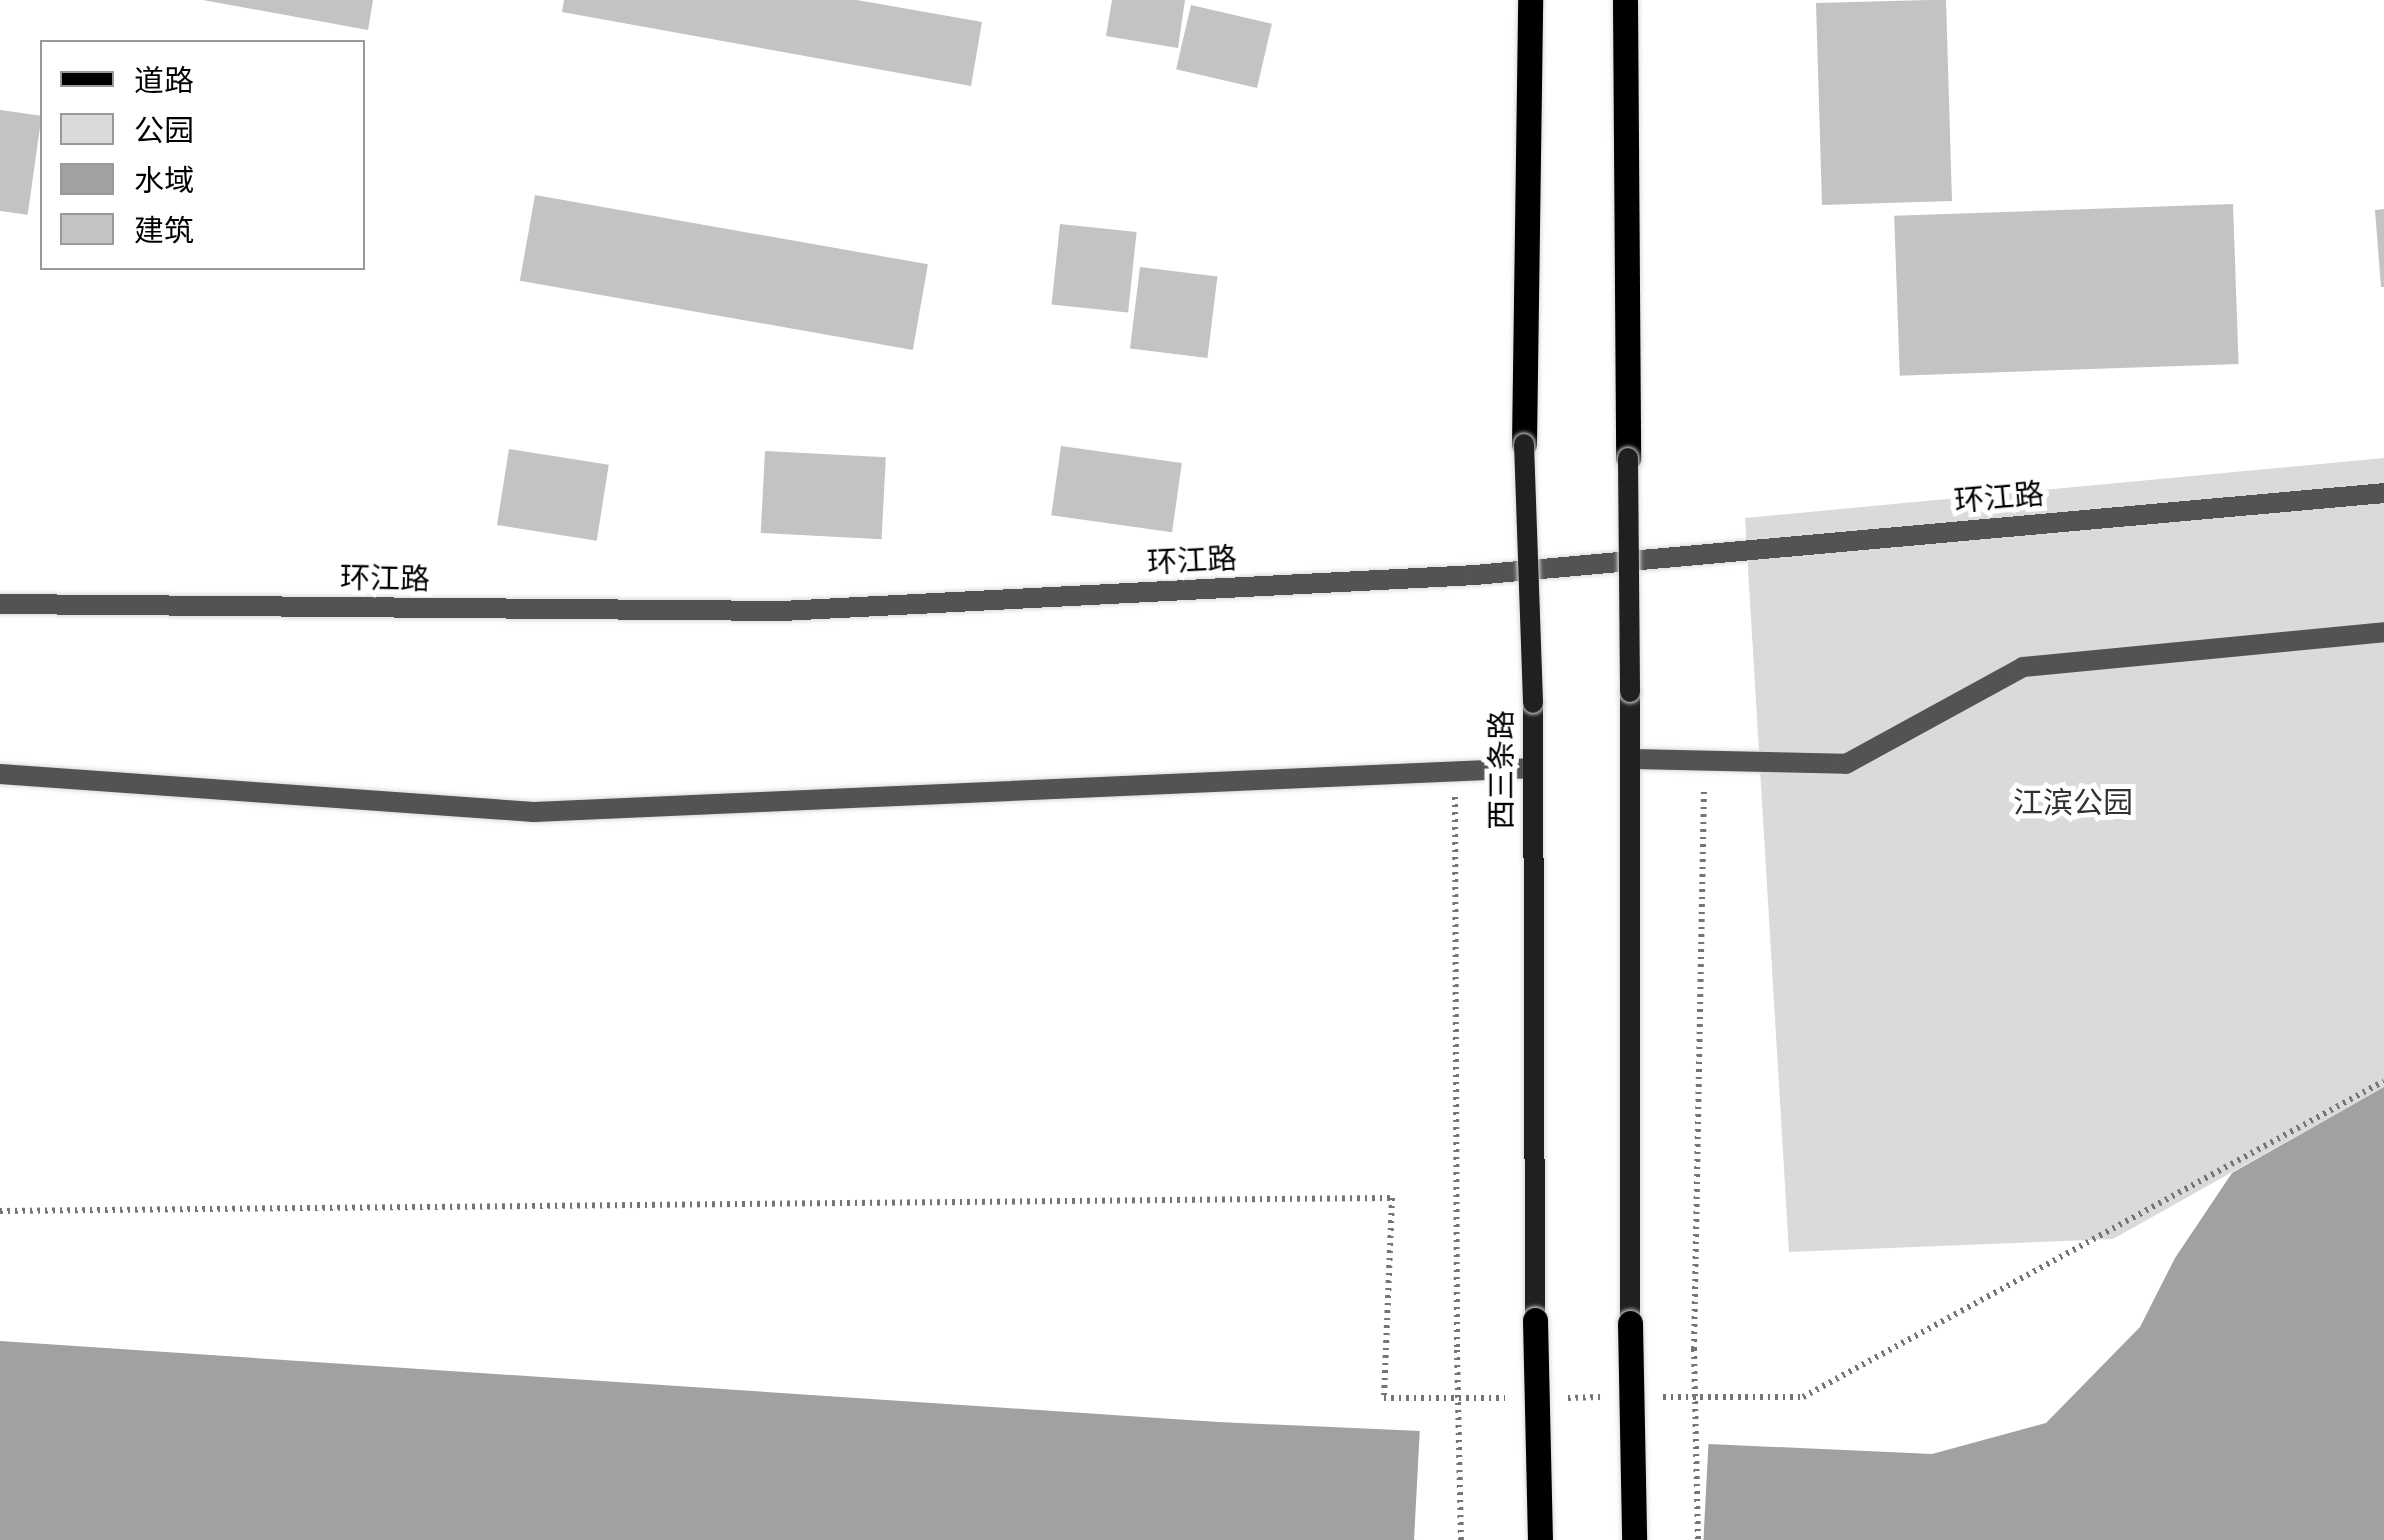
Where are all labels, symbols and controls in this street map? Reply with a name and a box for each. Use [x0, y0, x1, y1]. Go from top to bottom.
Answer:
legend [40, 40, 365, 270]
text: 道路 [134, 57, 194, 103]
text: 公园 [134, 107, 194, 153]
text: 水域 [134, 157, 194, 203]
text: 建筑 [134, 207, 194, 253]
street label: 环江路 [1953, 475, 2045, 519]
street label: 环江路 [1146, 540, 1238, 580]
street label: 环江路 [340, 559, 430, 597]
street label: 西三条路 [1483, 710, 1519, 830]
park label: 江滨公园 [2013, 784, 2133, 820]

